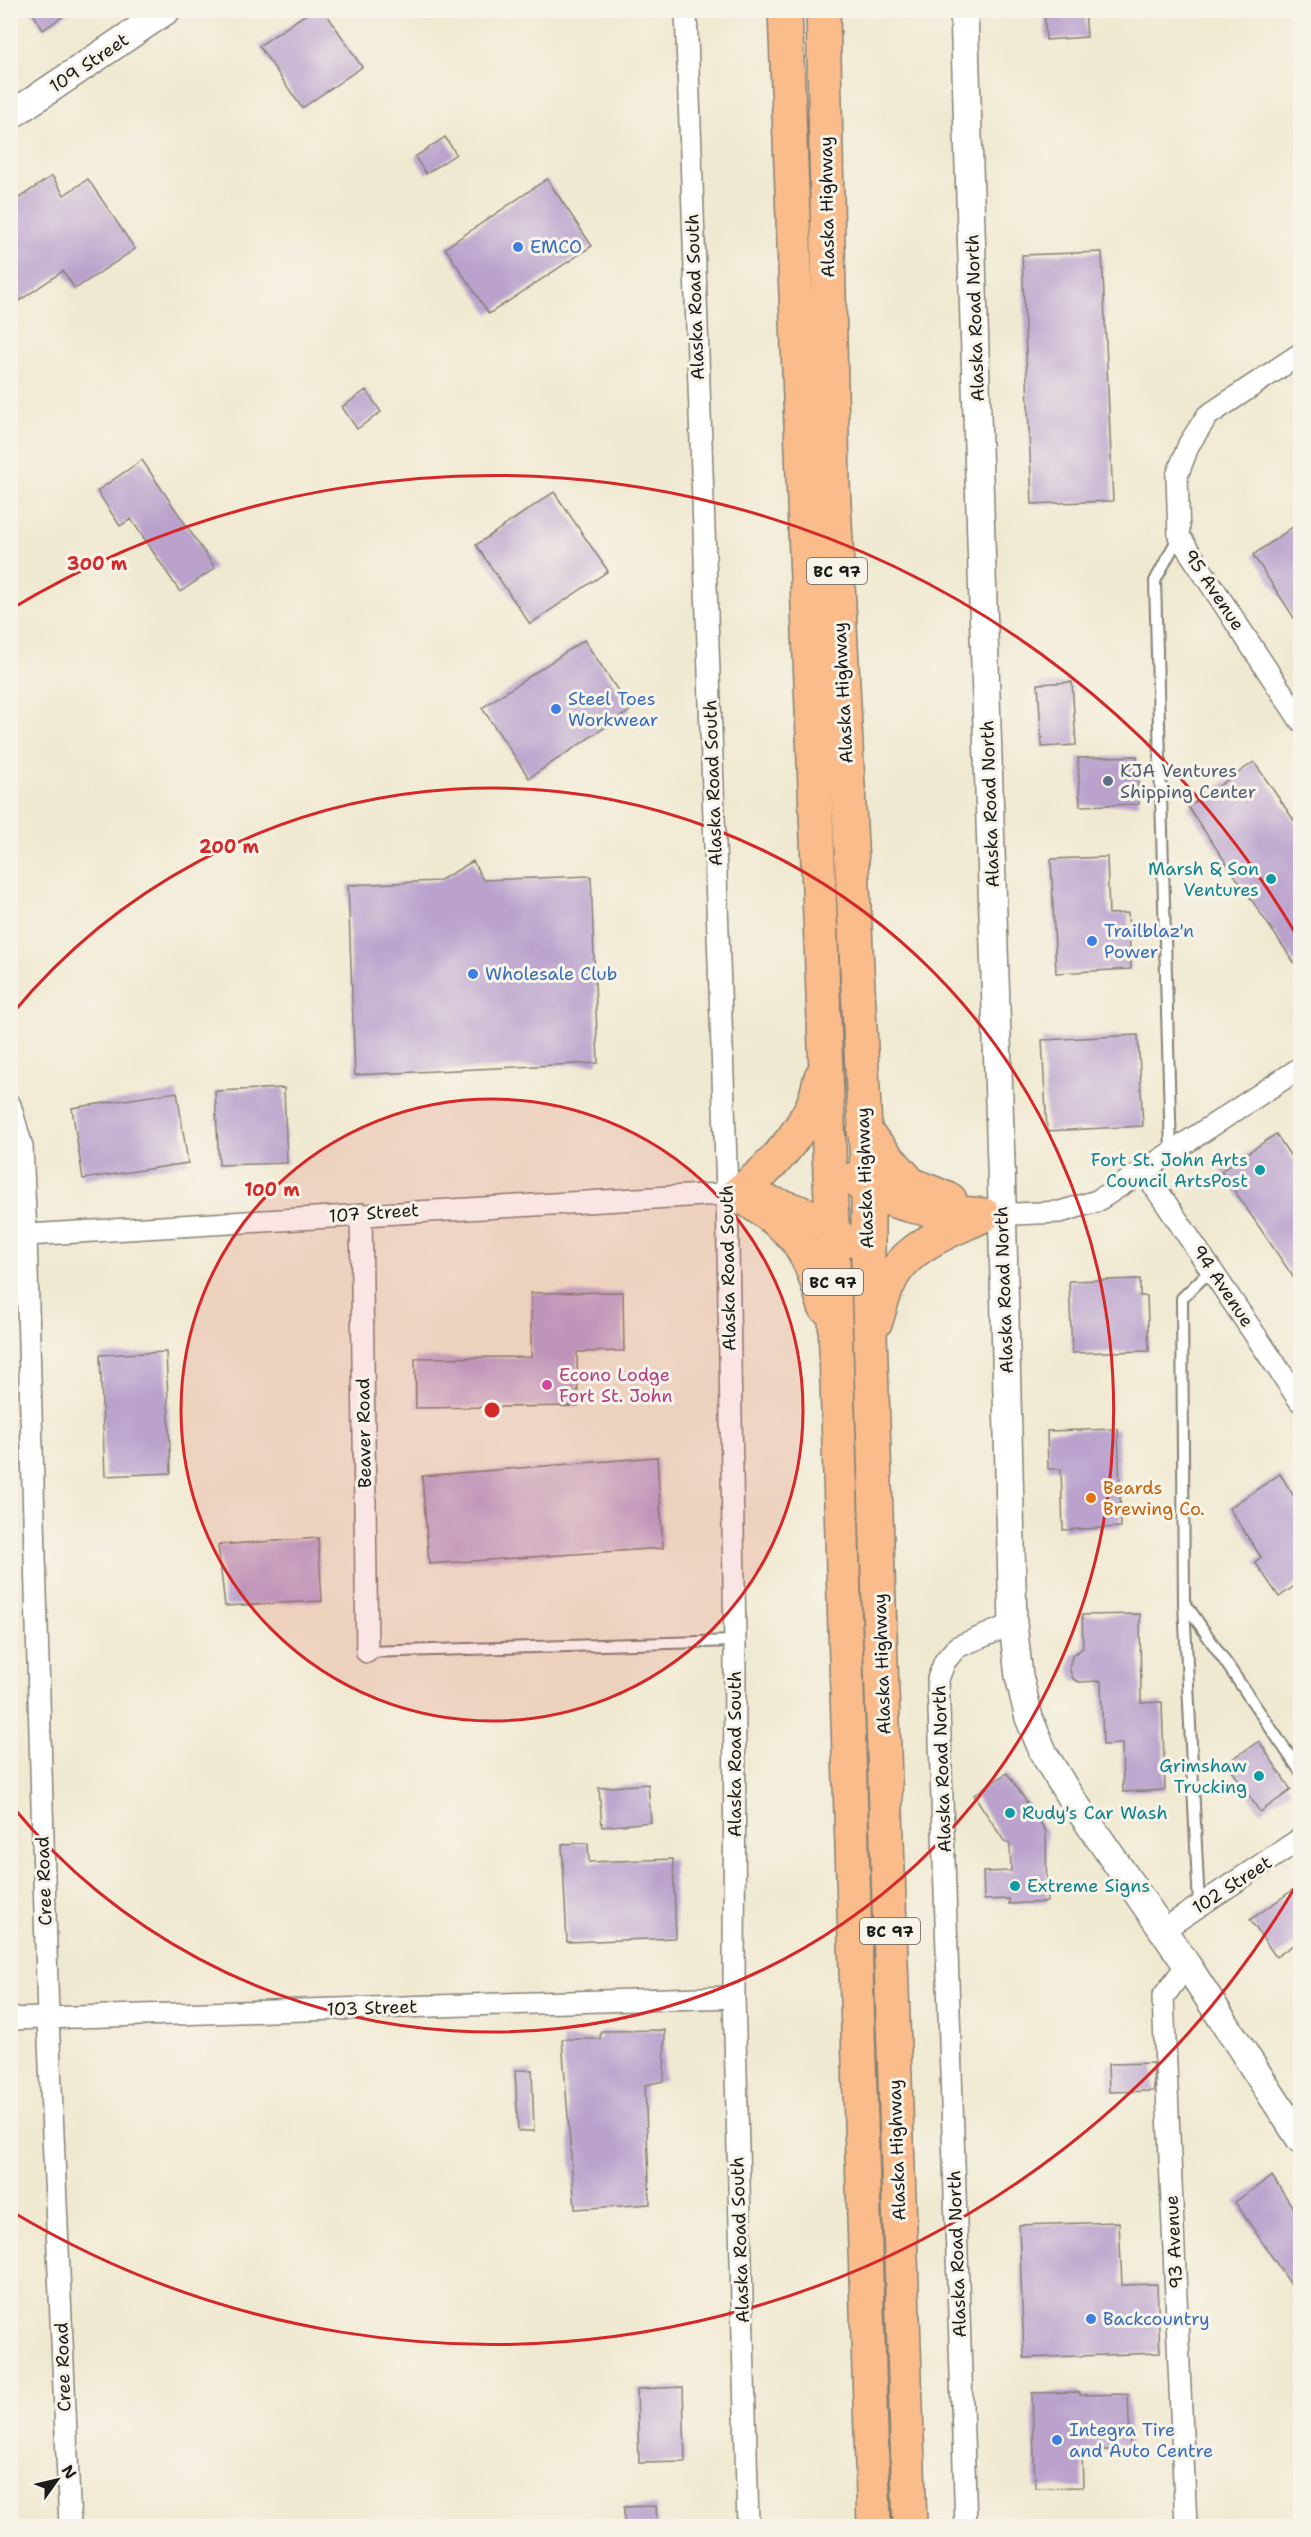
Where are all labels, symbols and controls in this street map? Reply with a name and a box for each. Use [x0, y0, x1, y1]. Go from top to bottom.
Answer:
street label: 109 Street [45, 28, 133, 98]
street label: Alaska Highway [814, 136, 840, 278]
street label: Alaska Road South [680, 213, 710, 381]
street label: Alaska Road North [960, 234, 990, 402]
place label: EMCO [530, 235, 582, 259]
marker: EMCO [511, 240, 525, 254]
street label: 95 Avenue [1178, 545, 1250, 635]
text: 300 m [67, 552, 128, 576]
road number: BC 97 [807, 558, 867, 584]
street label: Alaska Highway [827, 622, 859, 764]
place label: Steel Toes Workwear [568, 687, 658, 732]
street label: Alaska Road South [698, 699, 728, 867]
marker: Steel Toes Workwear [549, 702, 563, 716]
street label: Alaska Road North [975, 720, 1005, 888]
place label: KJA Ventures Shipping Center [1120, 759, 1256, 804]
marker: KJA Ventures Shipping Center [1101, 774, 1115, 788]
text: 200 m [199, 835, 260, 859]
place label: Marsh & Son Ventures [1148, 857, 1259, 902]
marker: Marsh & Son Ventures [1264, 872, 1278, 886]
place label: Trailblaz'n Power [1104, 919, 1194, 964]
marker: Trailblaz'n Power [1085, 934, 1099, 948]
place label: Wholesale Club [485, 962, 617, 986]
marker: Wholesale Club [466, 967, 480, 981]
street label: Alaska Highway [851, 1107, 879, 1249]
place label: Fort St. John Arts Council ArtsPost [1091, 1148, 1248, 1193]
marker: Fort St. John Arts Council ArtsPost [1253, 1163, 1267, 1177]
text: 100 m [244, 1178, 300, 1202]
street label: Alaska Road South [715, 1185, 741, 1351]
street label: 107 Street [328, 1198, 420, 1228]
street label: Alaska Road North [989, 1206, 1019, 1374]
street label: 94 Avenue [1187, 1240, 1259, 1332]
road number: BC 97 [803, 1269, 863, 1295]
place label: Econo Lodge Fort St. John [559, 1363, 673, 1408]
street label: Beaver Road [351, 1378, 377, 1488]
marker: Econo Lodge Fort St. John [540, 1378, 554, 1392]
centre of rings [482, 1400, 502, 1420]
place label: Beards Brewing Co. [1103, 1476, 1205, 1521]
marker: Beards Brewing Co. [1084, 1491, 1098, 1505]
street label: Alaska Highway [868, 1593, 896, 1735]
street label: Alaska Road South [723, 1671, 747, 1837]
street label: Alaska Road North [927, 1685, 957, 1853]
place label: Grimshaw Trucking [1159, 1754, 1247, 1799]
marker: Grimshaw Trucking [1252, 1769, 1266, 1783]
place label: Rudy's Car Wash [1022, 1801, 1168, 1825]
marker: Rudy's Car Wash [1003, 1806, 1017, 1820]
street label: Cree Road [30, 1836, 58, 1926]
street label: 102 Street [1188, 1850, 1276, 1920]
place label: Extreme Signs [1027, 1874, 1150, 1898]
marker: Extreme Signs [1008, 1879, 1022, 1893]
road number: BC 97 [860, 1918, 920, 1944]
street label: 103 Street [326, 1994, 418, 2022]
street label: Alaska Highway [883, 2079, 911, 2221]
street label: Alaska Road South [725, 2156, 755, 2324]
street label: Alaska Road North [942, 2170, 972, 2338]
street label: 93 Avenue [1160, 2194, 1188, 2290]
place label: Backcountry [1103, 2307, 1210, 2331]
marker: Backcountry [1084, 2312, 1098, 2326]
street label: Cree Road [49, 2322, 77, 2412]
place label: Integra Tire and Auto Centre [1069, 2418, 1213, 2463]
marker: Integra Tire and Auto Centre [1050, 2433, 1064, 2447]
north arrow [27, 2450, 87, 2510]
text: N [57, 2461, 81, 2483]

